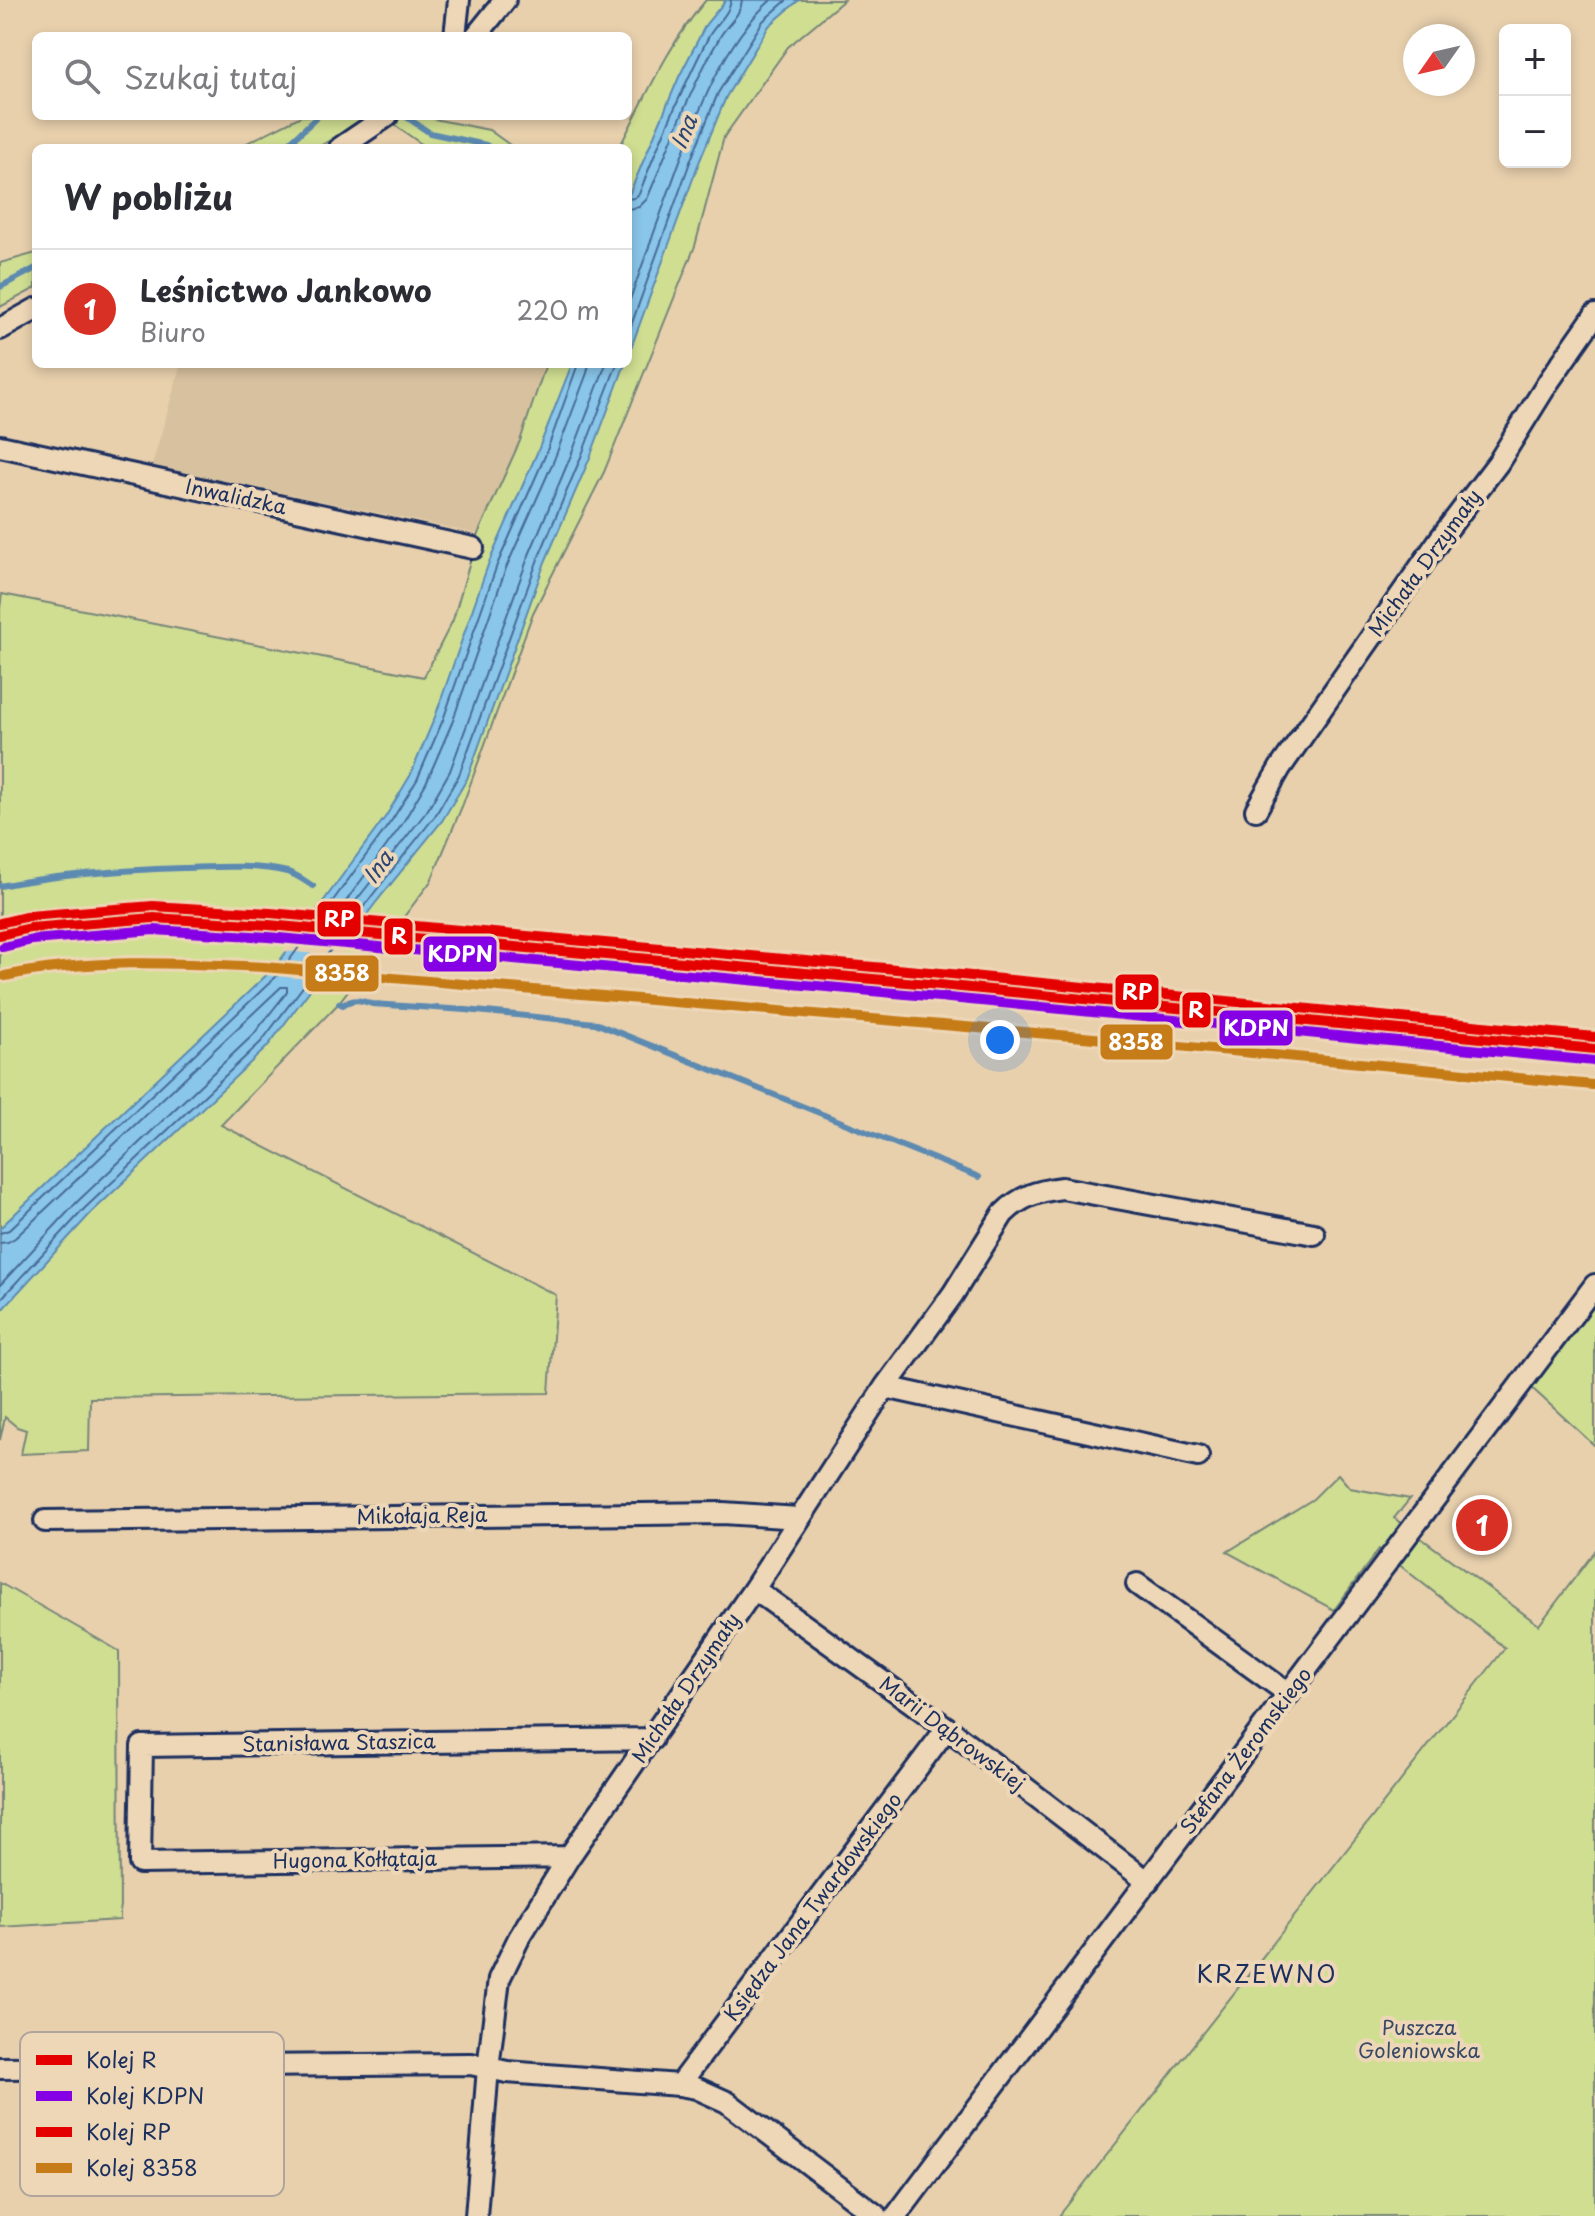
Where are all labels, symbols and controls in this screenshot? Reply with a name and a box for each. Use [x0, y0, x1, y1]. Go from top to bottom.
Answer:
north arrow [1403, 24, 1475, 96]
map controls [1499, 24, 1571, 168]
button: + [1499, 24, 1571, 96]
search box [32, 32, 632, 120]
icon: search [60, 54, 104, 98]
text: Szukaj tutaj [124, 54, 297, 99]
button: − [1499, 96, 1571, 168]
water label: Ina [661, 109, 705, 153]
text: W pobliżu [64, 170, 233, 222]
text: Leśnictwo Jankowo [140, 267, 432, 312]
text: 1 [84, 290, 96, 329]
text: 220 m [516, 290, 600, 329]
text: Biuro [140, 312, 206, 351]
street label: Inwalidzka [183, 471, 290, 521]
street label: Michała Drzymały [1360, 482, 1488, 642]
water label: Ina [354, 842, 401, 889]
line badge: RP [316, 900, 362, 938]
text: RP [324, 901, 354, 934]
line badge: R [383, 917, 414, 956]
text: R [391, 918, 407, 951]
line badge: KDPN [422, 935, 498, 973]
text: KDPN [427, 936, 493, 969]
line badge: 8358 [304, 954, 380, 993]
text: 8358 [314, 955, 370, 988]
line badge: RP [1114, 973, 1160, 1011]
text: RP [1122, 974, 1152, 1007]
line badge: R [1181, 991, 1212, 1029]
text: R [1188, 992, 1204, 1025]
line badge: KDPN [1218, 1009, 1294, 1047]
text: KDPN [1223, 1010, 1289, 1043]
your location [980, 1020, 1020, 1060]
line badge: 8358 [1099, 1023, 1174, 1061]
text: 8358 [1108, 1024, 1164, 1057]
pin: 1 [1456, 1495, 1508, 1555]
street label: Mikołaja Reja [356, 1499, 488, 1531]
street label: Michała Drzymały [624, 1606, 747, 1769]
street label: Stefana Żeromskiego [1172, 1660, 1318, 1840]
street label: Marii Dąbrowskiej [874, 1668, 1032, 1798]
street label: Stanisława Staszica [242, 1725, 436, 1759]
street label: Księdza Jana Twardowskiego [716, 1786, 908, 2027]
street label: Hugona Kołłątaja [273, 1843, 438, 1875]
district label: KRZEWNO [1196, 1955, 1338, 1991]
park label: Puszcza Goleniowska [1358, 2012, 1480, 2065]
legend [20, 2032, 284, 2196]
text: Kolej R [86, 2042, 157, 2075]
text: Kolej KDPN [86, 2078, 204, 2111]
text: Kolej RP [86, 2114, 171, 2147]
text: Kolej 8358 [86, 2150, 198, 2183]

